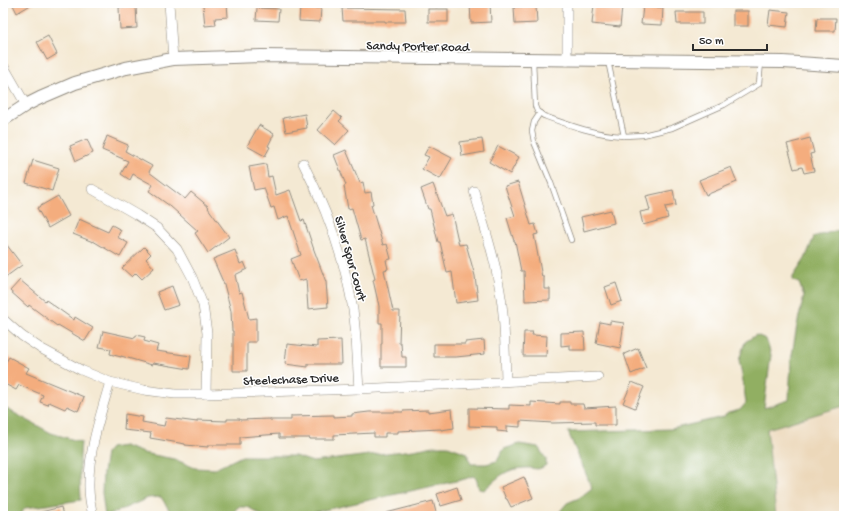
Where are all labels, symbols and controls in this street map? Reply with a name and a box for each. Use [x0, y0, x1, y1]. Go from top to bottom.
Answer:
scale bar [693, 26, 767, 52]
text: 50 m [699, 35, 724, 49]
street label: Sandy Porter Road [366, 39, 471, 56]
street label: Silver Spur Court [330, 214, 369, 305]
street label: Steelechase Drive [243, 371, 340, 390]

